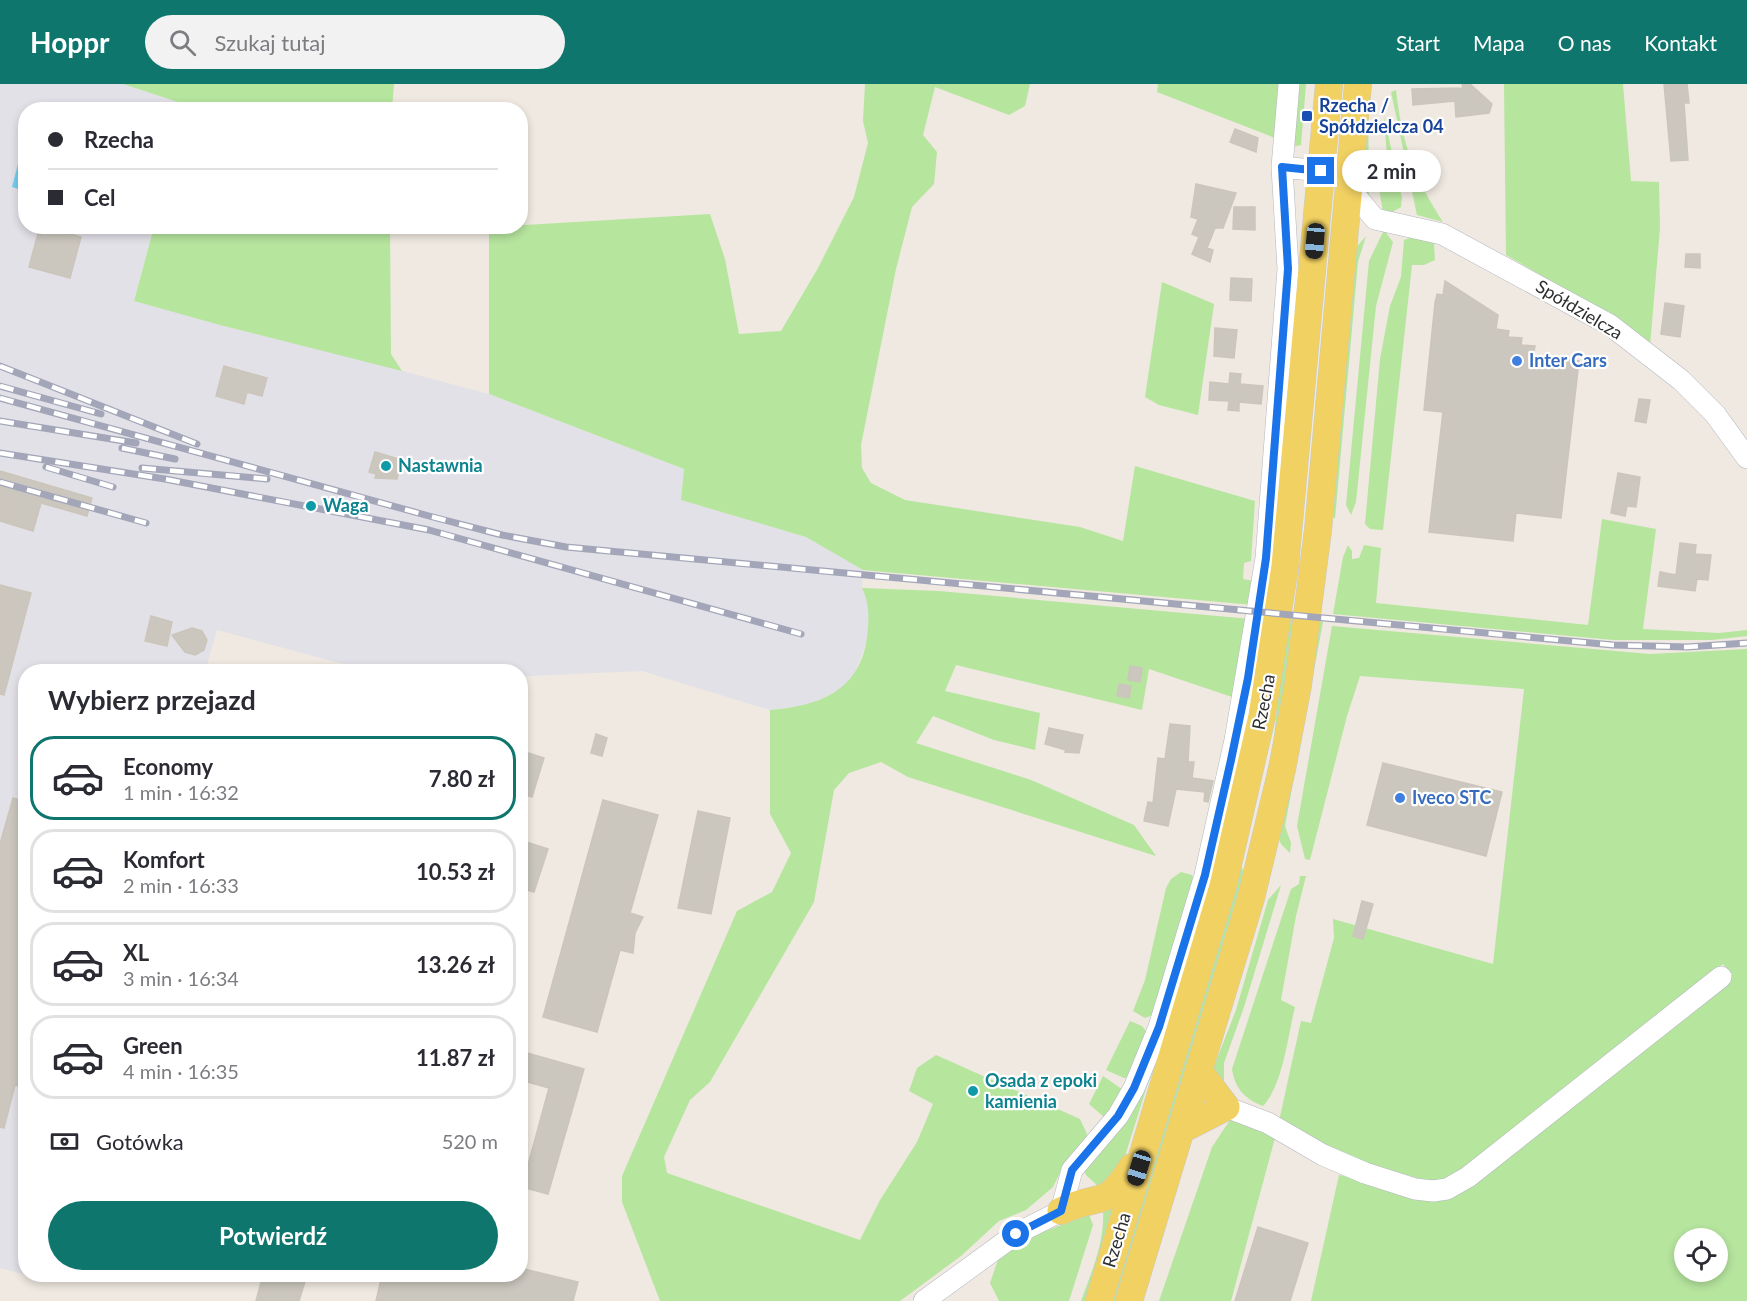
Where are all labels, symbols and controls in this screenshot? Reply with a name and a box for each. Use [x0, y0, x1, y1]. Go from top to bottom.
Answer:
search box [145, 15, 565, 69]
text: Hoppr [30, 25, 109, 59]
icon: search [166, 26, 199, 59]
text: Szukaj tutaj [214, 29, 326, 56]
text: Start [1396, 30, 1440, 55]
text: Mapa [1473, 30, 1525, 55]
text: O nas [1558, 30, 1611, 55]
text: Kontakt [1644, 30, 1717, 55]
place label: Rzecha / Spółdzielcza 04 [1319, 94, 1444, 137]
marker: Rzecha / Spółdzielcza 04 [1300, 109, 1314, 123]
text: Rzecha [84, 126, 154, 153]
callout: 2 min [1342, 150, 1441, 192]
route end [1307, 157, 1334, 184]
text: 2 min [1367, 159, 1416, 183]
text: Cel [84, 184, 116, 211]
car [1304, 222, 1326, 260]
street label: Spółdzielcza [1532, 275, 1627, 344]
place label: Inter Cars [1529, 349, 1607, 371]
marker: Inter Cars [1510, 354, 1524, 368]
place label: Nastawnia [398, 454, 483, 476]
marker: Nastawnia [379, 459, 393, 473]
place label: Waga [323, 494, 369, 516]
marker: Waga [304, 499, 318, 513]
street label: Rzecha [1247, 672, 1279, 732]
text: Wybierz przejazd [48, 683, 256, 716]
icon: car [51, 751, 105, 805]
text: Economy [123, 753, 213, 780]
text: 7.80 zł [429, 765, 495, 792]
text: 1 min · 16:32 [123, 780, 239, 804]
place label: Iveco STC [1412, 786, 1491, 808]
marker: Iveco STC [1393, 791, 1407, 805]
icon: car [51, 844, 105, 898]
text: Komfort [123, 846, 205, 873]
text: 10.53 zł [416, 858, 495, 885]
text: 2 min · 16:33 [123, 873, 239, 897]
icon: car [51, 937, 105, 991]
text: XL [123, 939, 149, 966]
text: 13.26 zł [416, 951, 495, 978]
text: 3 min · 16:34 [123, 966, 239, 990]
icon: car [51, 1030, 105, 1084]
text: Green [123, 1032, 183, 1059]
text: 11.87 zł [416, 1044, 495, 1071]
text: 4 min · 16:35 [123, 1059, 239, 1083]
place label: Osada z epoki kamienia [985, 1069, 1097, 1112]
marker: Osada z epoki kamienia [966, 1084, 980, 1098]
icon: cash [48, 1125, 81, 1158]
text: Gotówka [96, 1128, 184, 1155]
text: 520 m [442, 1129, 498, 1153]
car [1125, 1148, 1153, 1188]
button: Potwierdź [48, 1201, 498, 1270]
street label: Rzecha [1097, 1210, 1135, 1270]
route start [1002, 1220, 1029, 1247]
map controls [1674, 1228, 1728, 1282]
button: locate [1674, 1228, 1728, 1282]

